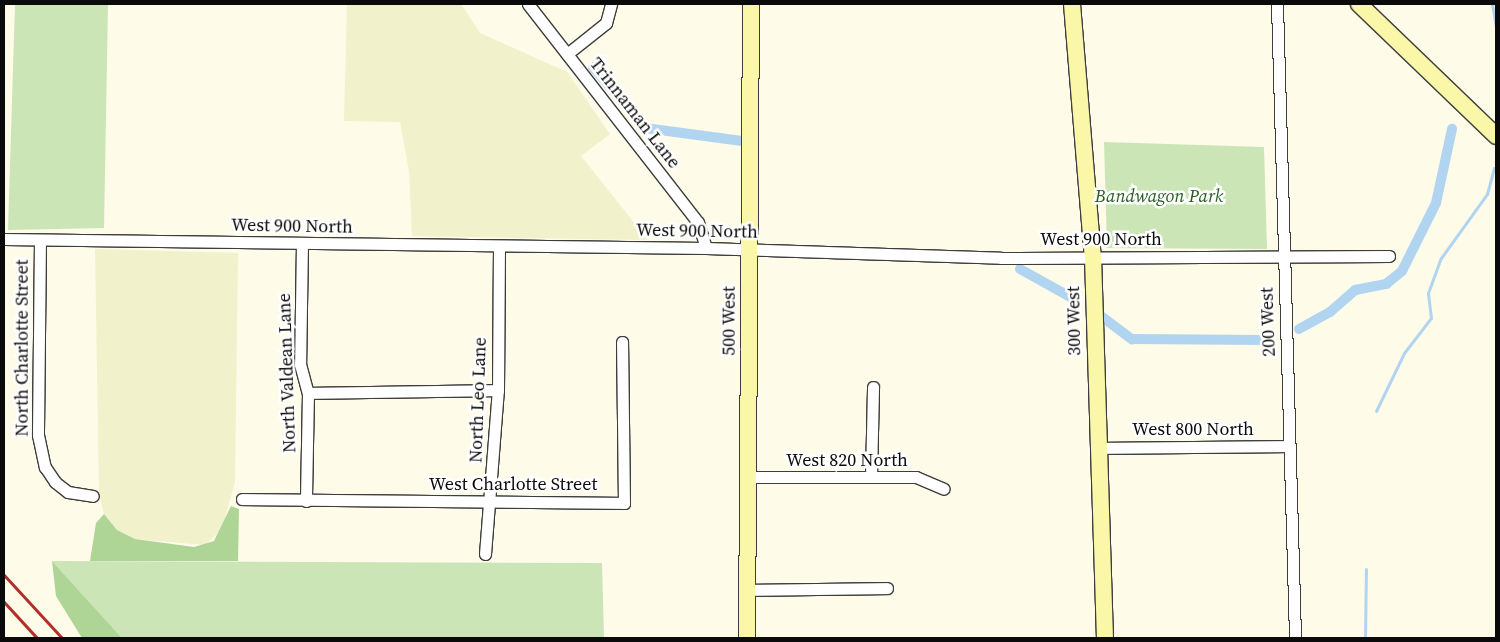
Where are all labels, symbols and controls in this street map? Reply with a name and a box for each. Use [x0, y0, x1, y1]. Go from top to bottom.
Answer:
street label: Trinnaman Lane [585, 53, 685, 173]
park label: Bandwagon Park [1095, 185, 1223, 207]
street label: West 900 North [231, 214, 353, 238]
street label: West 900 North [636, 219, 758, 243]
street label: West 900 North [1040, 228, 1162, 250]
street label: North Charlotte Street [11, 259, 33, 437]
street label: 500 West [718, 286, 740, 356]
street label: 300 West [1063, 286, 1085, 356]
street label: 200 West [1256, 287, 1280, 357]
street label: North Valdean Lane [273, 293, 301, 453]
street label: North Leo Lane [465, 337, 491, 463]
street label: West 800 North [1132, 418, 1254, 440]
street label: West 820 North [786, 449, 908, 471]
street label: West Charlotte Street [429, 473, 597, 495]

